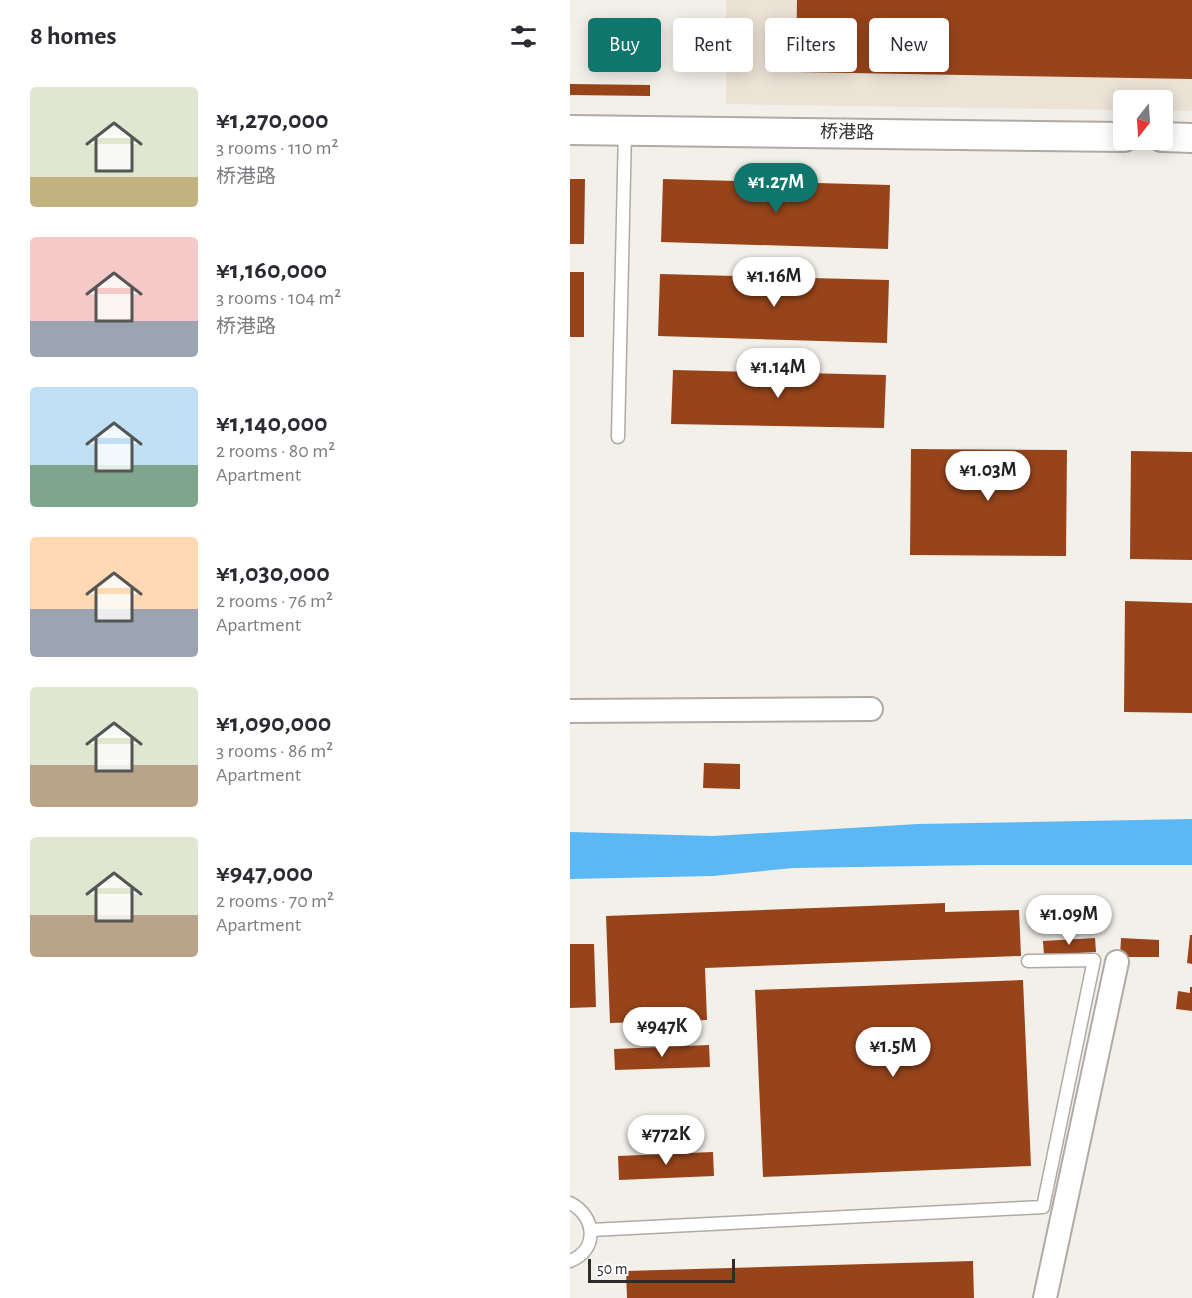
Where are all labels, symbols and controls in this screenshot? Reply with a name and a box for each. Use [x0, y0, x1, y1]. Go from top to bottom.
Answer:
chip: Buy [588, 18, 661, 72]
chip: Rent [673, 18, 753, 72]
chip: Filters [765, 18, 857, 72]
chip: New [869, 18, 949, 72]
icon: filters [507, 20, 540, 53]
text: 8 homes [30, 23, 117, 49]
north arrow [1113, 90, 1173, 150]
map controls [1113, 90, 1173, 150]
text: ¥1,270,000 [216, 107, 329, 133]
icon: home [78, 111, 150, 183]
street label: 桥港路 [820, 122, 874, 142]
text: 3 rooms · 110 m² [216, 138, 339, 158]
pin: ¥1.27M [727, 163, 825, 214]
text: 桥港路 [216, 167, 276, 187]
text: ¥1.27M [748, 172, 804, 192]
text: ¥1,160,000 [216, 257, 327, 283]
pin: ¥1.16M [725, 257, 823, 308]
icon: home [78, 261, 150, 333]
text: ¥1.16M [746, 266, 802, 286]
text: 3 rooms · 104 m² [216, 288, 341, 308]
text: 桥港路 [216, 317, 276, 337]
pin: ¥1.14M [729, 348, 827, 399]
text: ¥1.14M [750, 357, 806, 377]
text: ¥1,140,000 [216, 410, 328, 436]
icon: home [78, 411, 150, 483]
text: 2 rooms · 80 m² [216, 441, 335, 461]
pin: ¥1.03M [939, 451, 1037, 502]
text: ¥1.03M [959, 460, 1017, 480]
text: Apartment [216, 465, 301, 485]
text: ¥1,030,000 [216, 560, 330, 586]
icon: home [78, 561, 150, 633]
text: 2 rooms · 76 m² [216, 591, 333, 611]
text: Apartment [216, 615, 301, 635]
text: ¥1,090,000 [216, 710, 331, 736]
icon: home [78, 711, 150, 783]
text: 3 rooms · 86 m² [216, 741, 333, 761]
text: Apartment [216, 765, 301, 785]
text: ¥947,000 [216, 860, 313, 886]
icon: home [78, 861, 150, 933]
text: 2 rooms · 70 m² [216, 891, 334, 911]
pin: ¥1.09M [1020, 895, 1118, 946]
text: ¥1.09M [1040, 904, 1098, 924]
text: Apartment [216, 915, 301, 935]
pin: ¥947K [620, 1007, 704, 1058]
text: ¥947K [637, 1016, 687, 1036]
pin: ¥1.5M [851, 1027, 935, 1078]
text: ¥1.5M [870, 1036, 916, 1056]
pin: ¥772K [624, 1115, 708, 1166]
text: ¥772K [642, 1124, 690, 1144]
scale bar [588, 1256, 735, 1284]
text: 50 m [597, 1261, 628, 1277]

